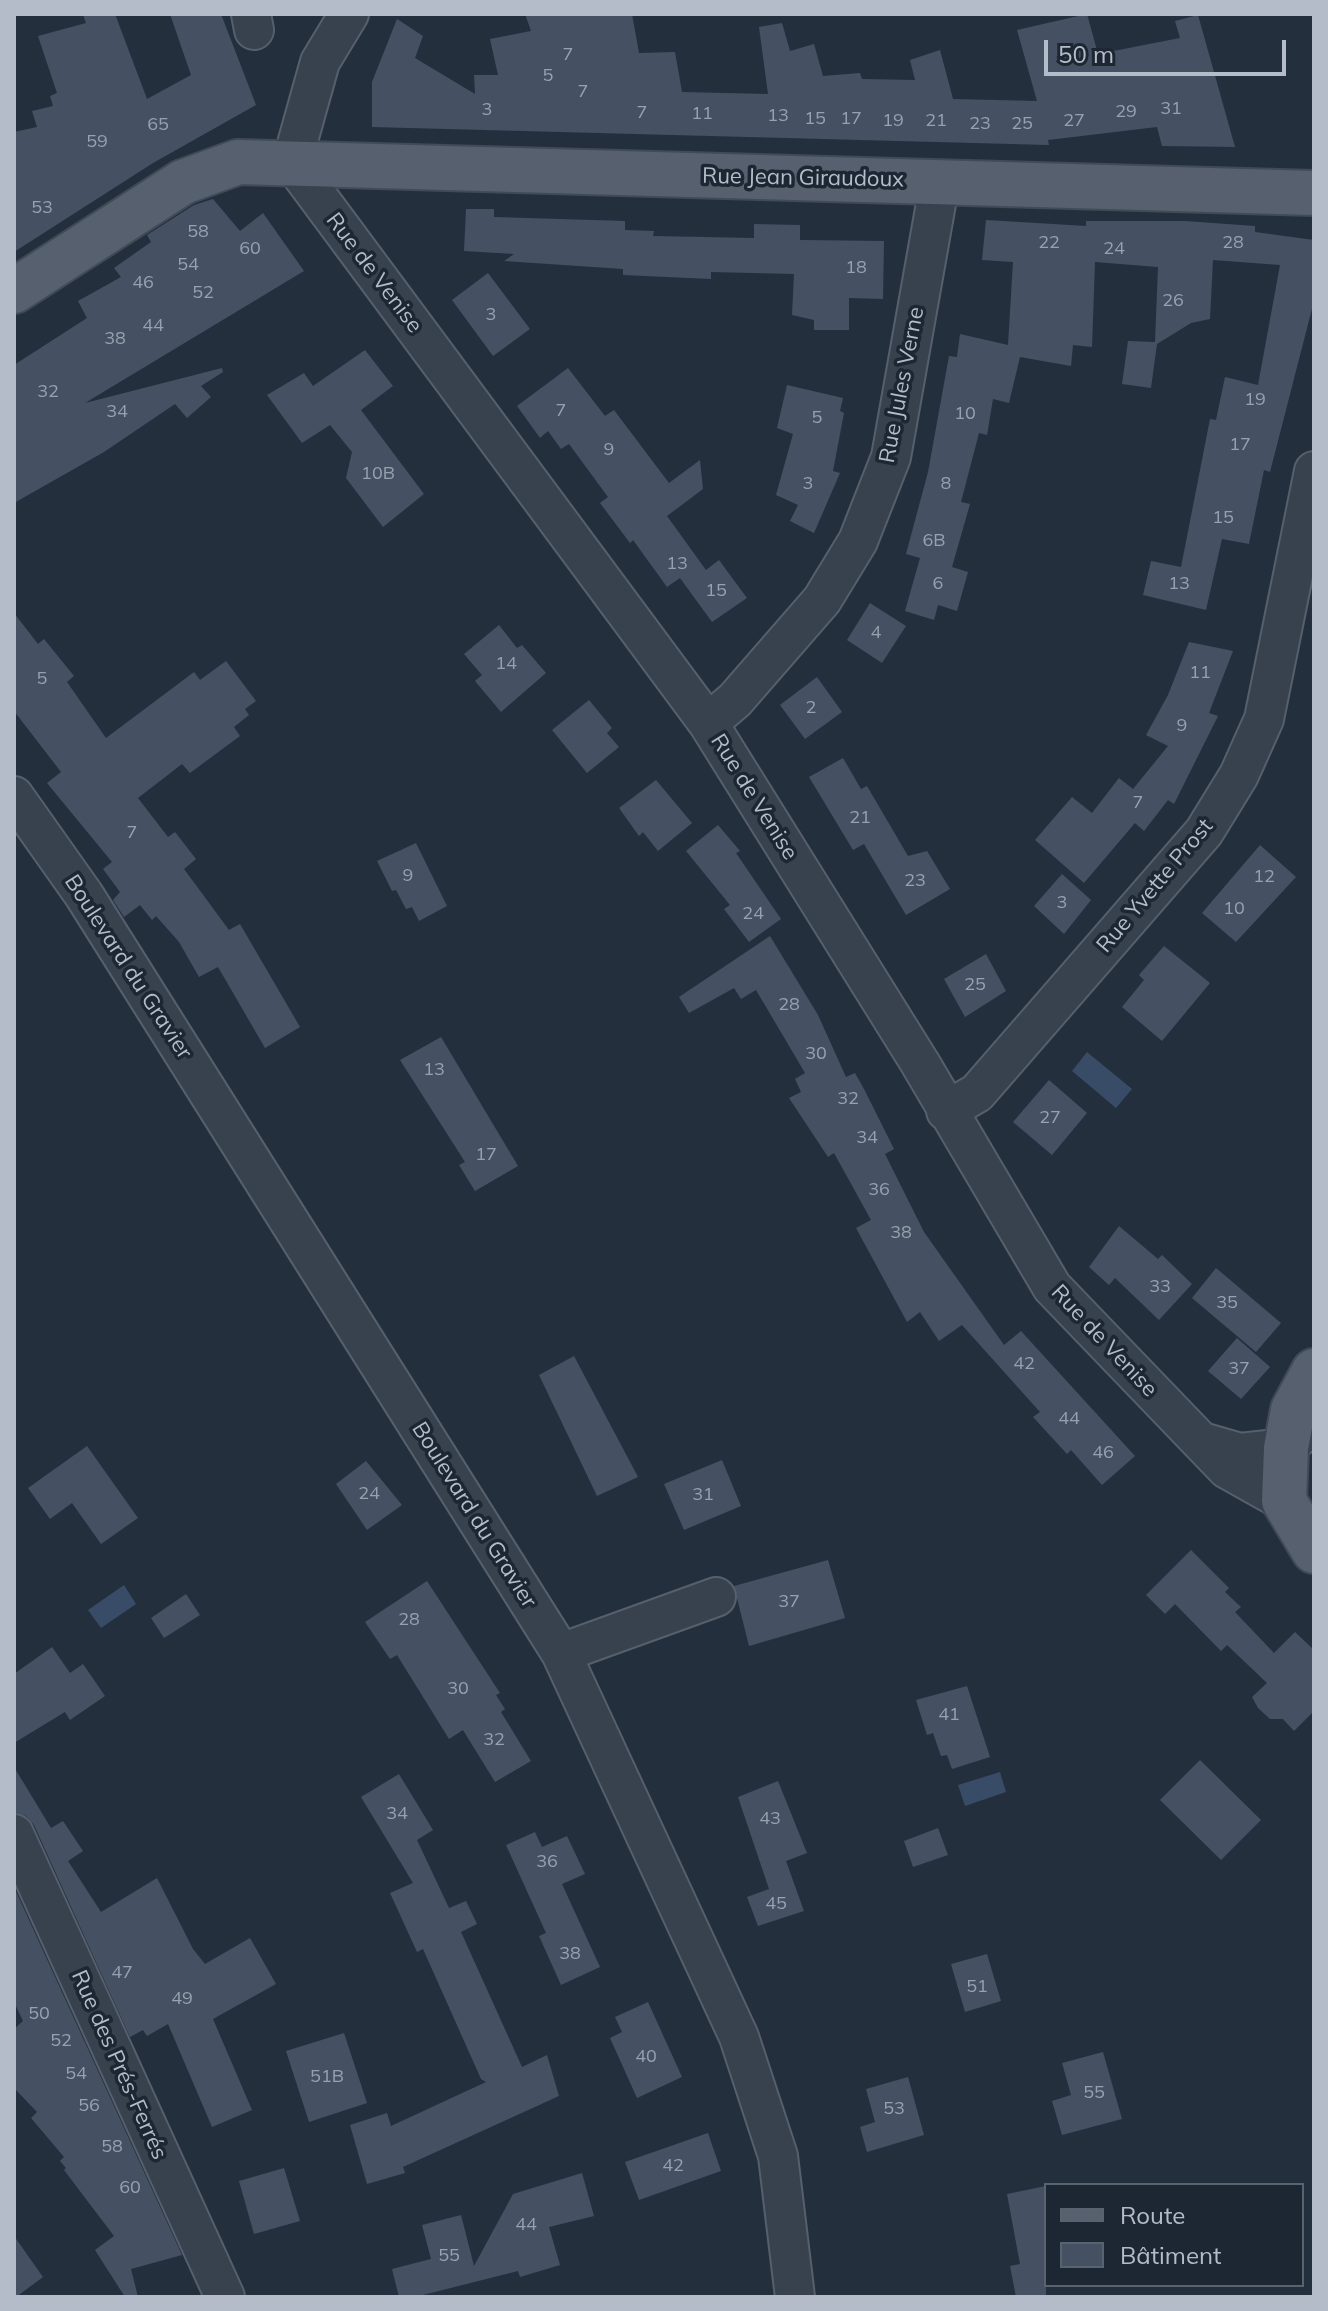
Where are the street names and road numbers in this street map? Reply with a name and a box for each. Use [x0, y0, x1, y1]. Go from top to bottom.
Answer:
street label: Rue Jean Giraudoux [702, 163, 904, 193]
street label: Rue de Venise [320, 208, 428, 338]
street label: Rue Jules Verne [874, 305, 930, 465]
street label: Rue de Venise [705, 729, 803, 865]
street label: Rue Yvette Prost [1091, 814, 1219, 958]
street label: Boulevard du Gravier [59, 870, 197, 1064]
street label: Rue de Venise [1045, 1279, 1163, 1403]
street label: Boulevard du Gravier [406, 1417, 542, 1613]
street label: Rue des Prés-Ferrés [65, 1966, 173, 2164]

